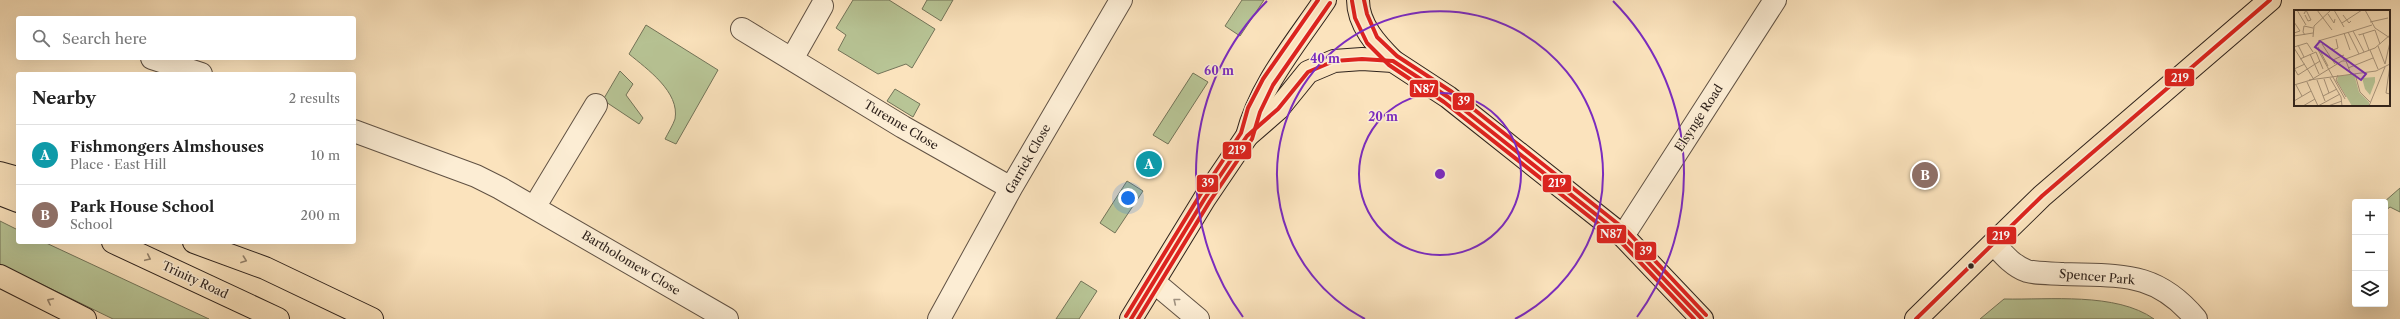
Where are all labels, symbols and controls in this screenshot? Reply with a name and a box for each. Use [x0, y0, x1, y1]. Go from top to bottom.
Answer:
inset map [2294, 10, 2390, 106]
search box [16, 16, 356, 60]
icon: search [30, 27, 52, 49]
text: Search here [62, 29, 147, 48]
text: 40 m [1310, 51, 1340, 66]
text: 60 m [1204, 63, 1234, 78]
line badge: 219 [2164, 68, 2195, 87]
text: 219 [2171, 71, 2189, 85]
line badge: N87 [1409, 79, 1439, 98]
street label: Elsynge Road [1671, 81, 1726, 154]
text: N87 [1413, 82, 1435, 96]
text: Nearby [32, 88, 96, 108]
text: 2 results [289, 90, 340, 106]
line badge: 39 [1452, 92, 1475, 111]
text: 39 [1458, 94, 1471, 108]
street label: Turenne Close [861, 96, 942, 153]
text: 20 m [1368, 109, 1398, 124]
street label: Garrick Close [1002, 121, 1054, 196]
text: Fishmongers Almshouses [70, 137, 264, 156]
line badge: 219 [1222, 141, 1252, 160]
text: 219 [1228, 143, 1246, 157]
text: A [40, 147, 50, 163]
text: 10 m [311, 147, 340, 163]
pin: A [1136, 149, 1162, 179]
text: Place · East Hill [70, 156, 166, 172]
pin: B [1912, 160, 1938, 190]
centre of rings [1433, 167, 1447, 181]
line badge: 39 [1196, 174, 1219, 193]
line badge: 219 [1542, 174, 1572, 193]
text: 39 [1202, 176, 1215, 190]
text: 219 [1548, 176, 1566, 190]
your location [1118, 188, 1138, 208]
text: Park House School [70, 197, 214, 216]
map controls [2352, 199, 2388, 307]
button: + [2352, 199, 2388, 235]
text: B [40, 207, 50, 223]
text: 200 m [300, 207, 340, 223]
text: School [70, 216, 113, 232]
line badge: N87 [1596, 224, 1627, 244]
line badge: 219 [1986, 226, 2017, 245]
street label: Bartholomew Close [579, 227, 684, 298]
text: N87 [1600, 227, 1622, 241]
text: 219 [1992, 229, 2010, 243]
button: − [2352, 235, 2388, 271]
line badge: 39 [1634, 241, 1657, 261]
text: 39 [1640, 244, 1653, 258]
one-way arrow [144, 253, 152, 261]
one-way arrow [240, 256, 247, 264]
street label: Trinity Road [160, 258, 231, 302]
unlabelled marker [1966, 261, 1976, 271]
street label: Spencer Park [2059, 266, 2137, 287]
button: layers [2352, 271, 2388, 307]
one-way arrow [47, 298, 54, 306]
one-way arrow [1173, 298, 1180, 305]

